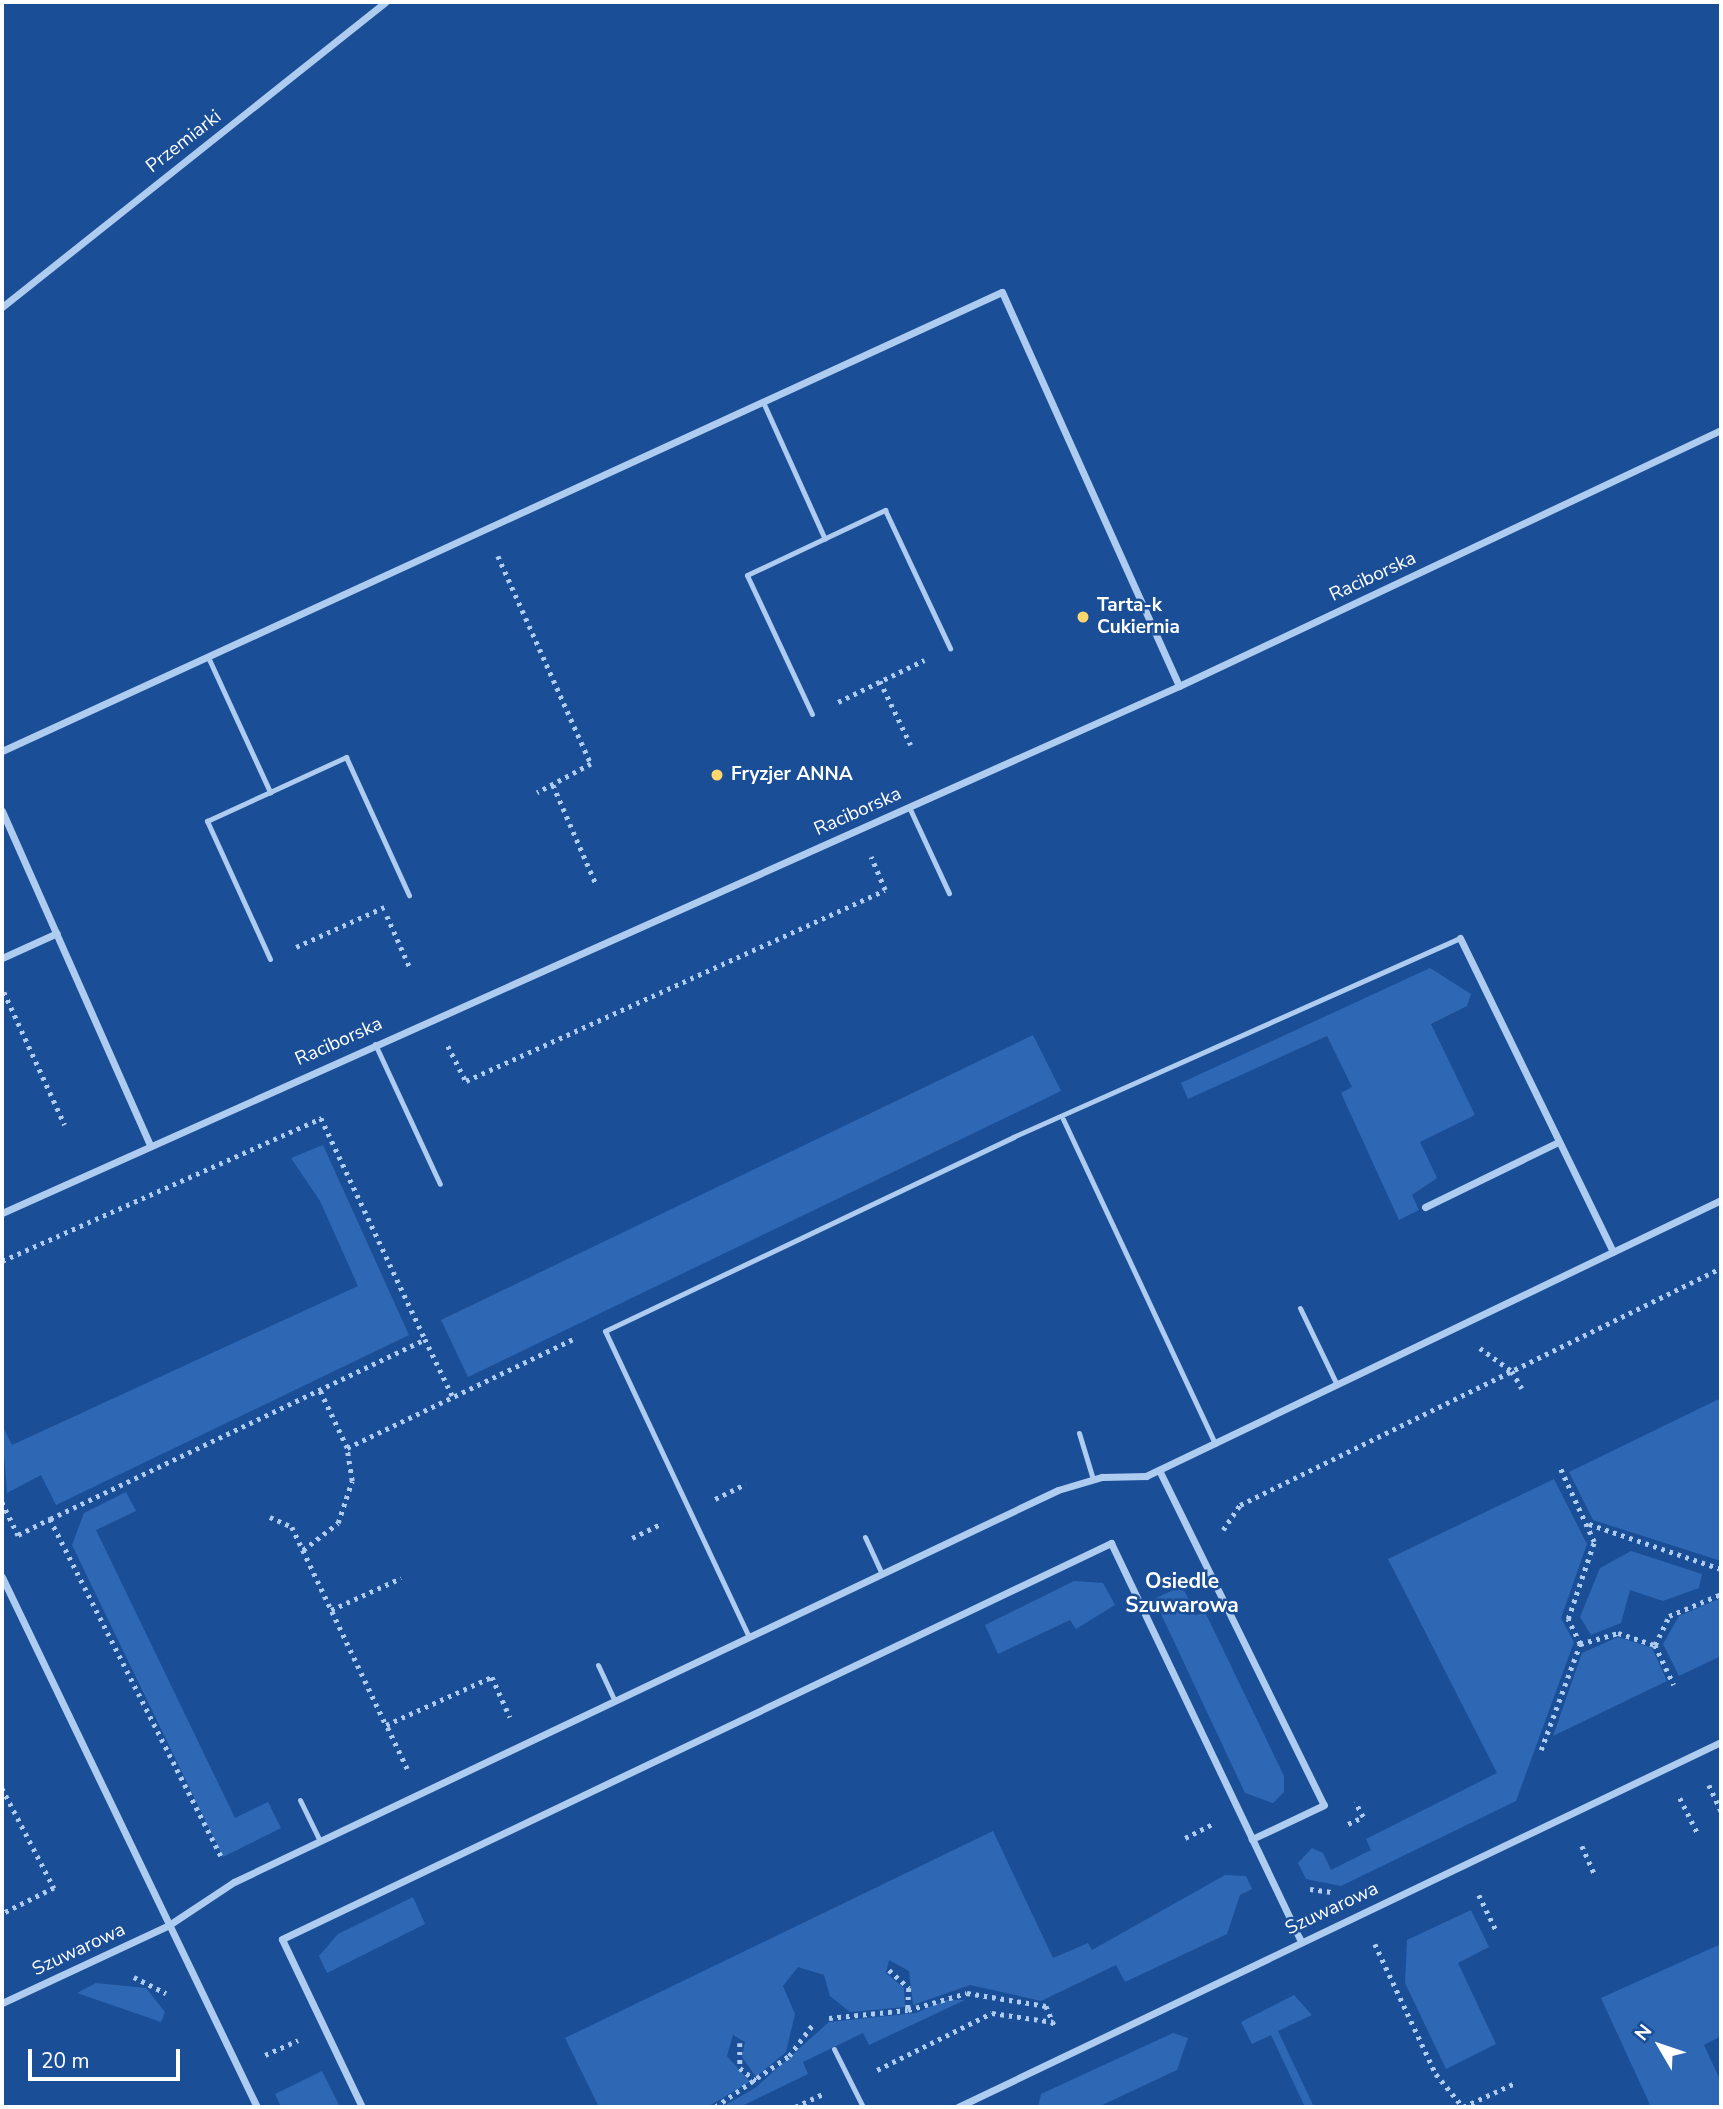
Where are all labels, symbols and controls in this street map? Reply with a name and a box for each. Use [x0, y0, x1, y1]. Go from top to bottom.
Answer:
street label: Przemiarki [142, 106, 226, 178]
street label: Raciborska [1326, 547, 1420, 607]
place label: Tarta-k Cukiernia [1097, 595, 1180, 639]
marker: Tarta-k Cukiernia [1075, 609, 1091, 625]
place label: Fryzjer ANNA [731, 764, 853, 786]
marker: Fryzjer ANNA [709, 767, 725, 783]
street label: Raciborska [811, 783, 905, 841]
street label: Raciborska [292, 1013, 386, 1071]
district label: Osiedle Szuwarowa [1125, 1568, 1239, 1618]
street label: Szuwarowa [1282, 1878, 1382, 1940]
street label: Szuwarowa [29, 1919, 129, 1981]
north arrow [1625, 2011, 1695, 2081]
text: N [1629, 2019, 1658, 2046]
scale bar [32, 2036, 184, 2080]
text: 20 m [41, 2047, 90, 2075]

